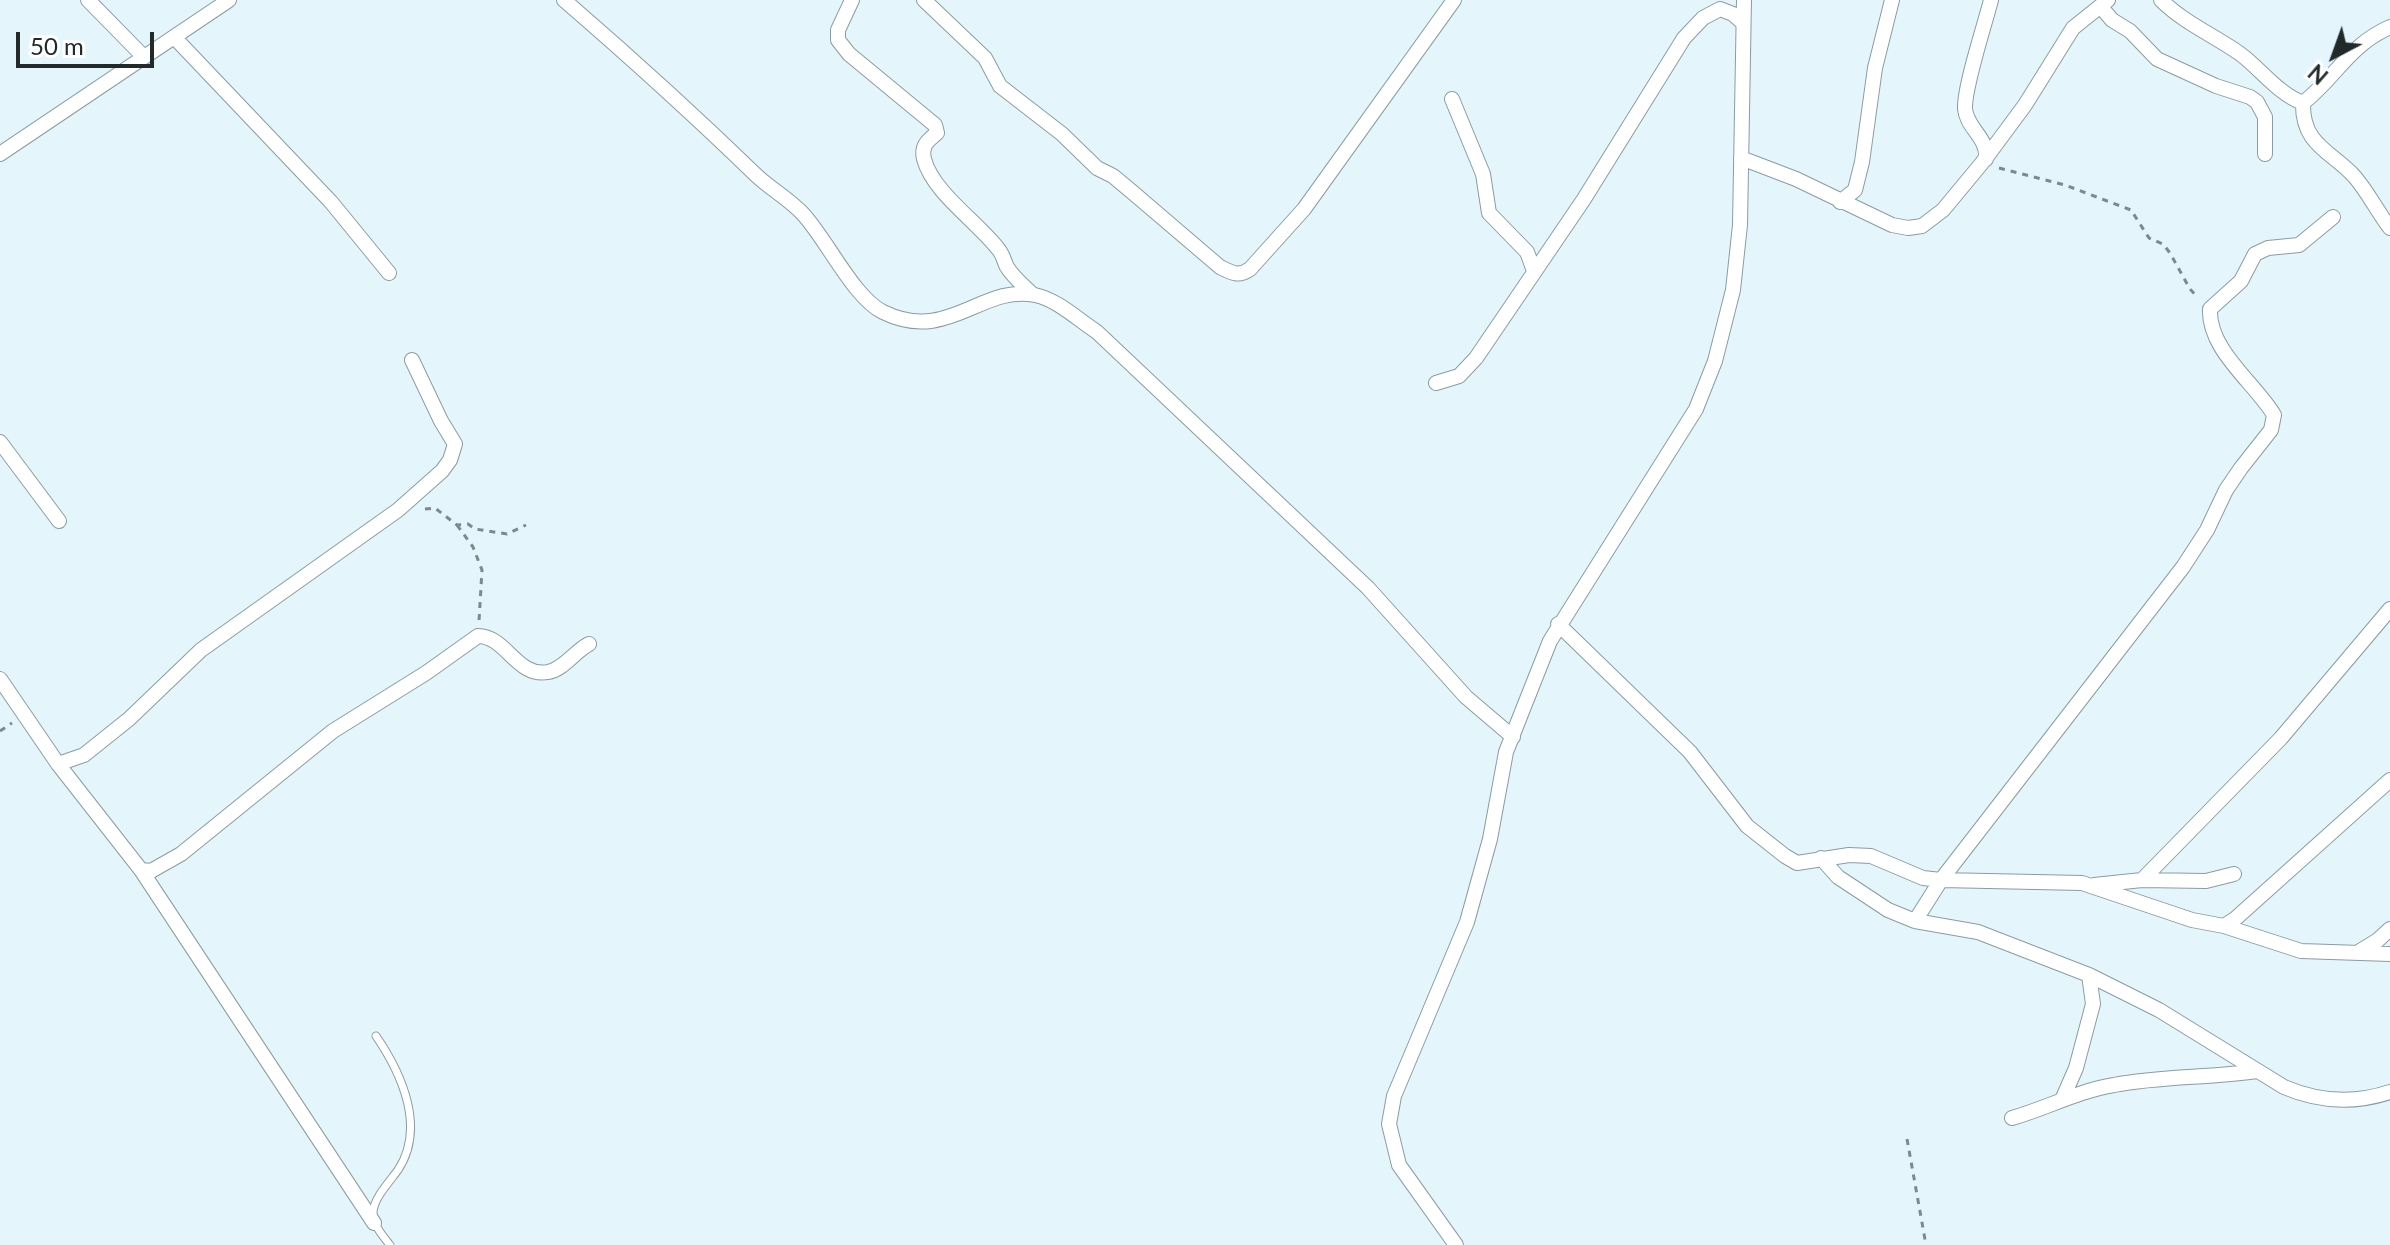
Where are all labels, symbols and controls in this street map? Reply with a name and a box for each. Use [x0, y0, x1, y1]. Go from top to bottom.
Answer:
scale bar [20, 16, 158, 66]
north arrow [2294, 16, 2374, 96]
text: 50 m [30, 31, 84, 60]
text: N [2303, 59, 2333, 90]

